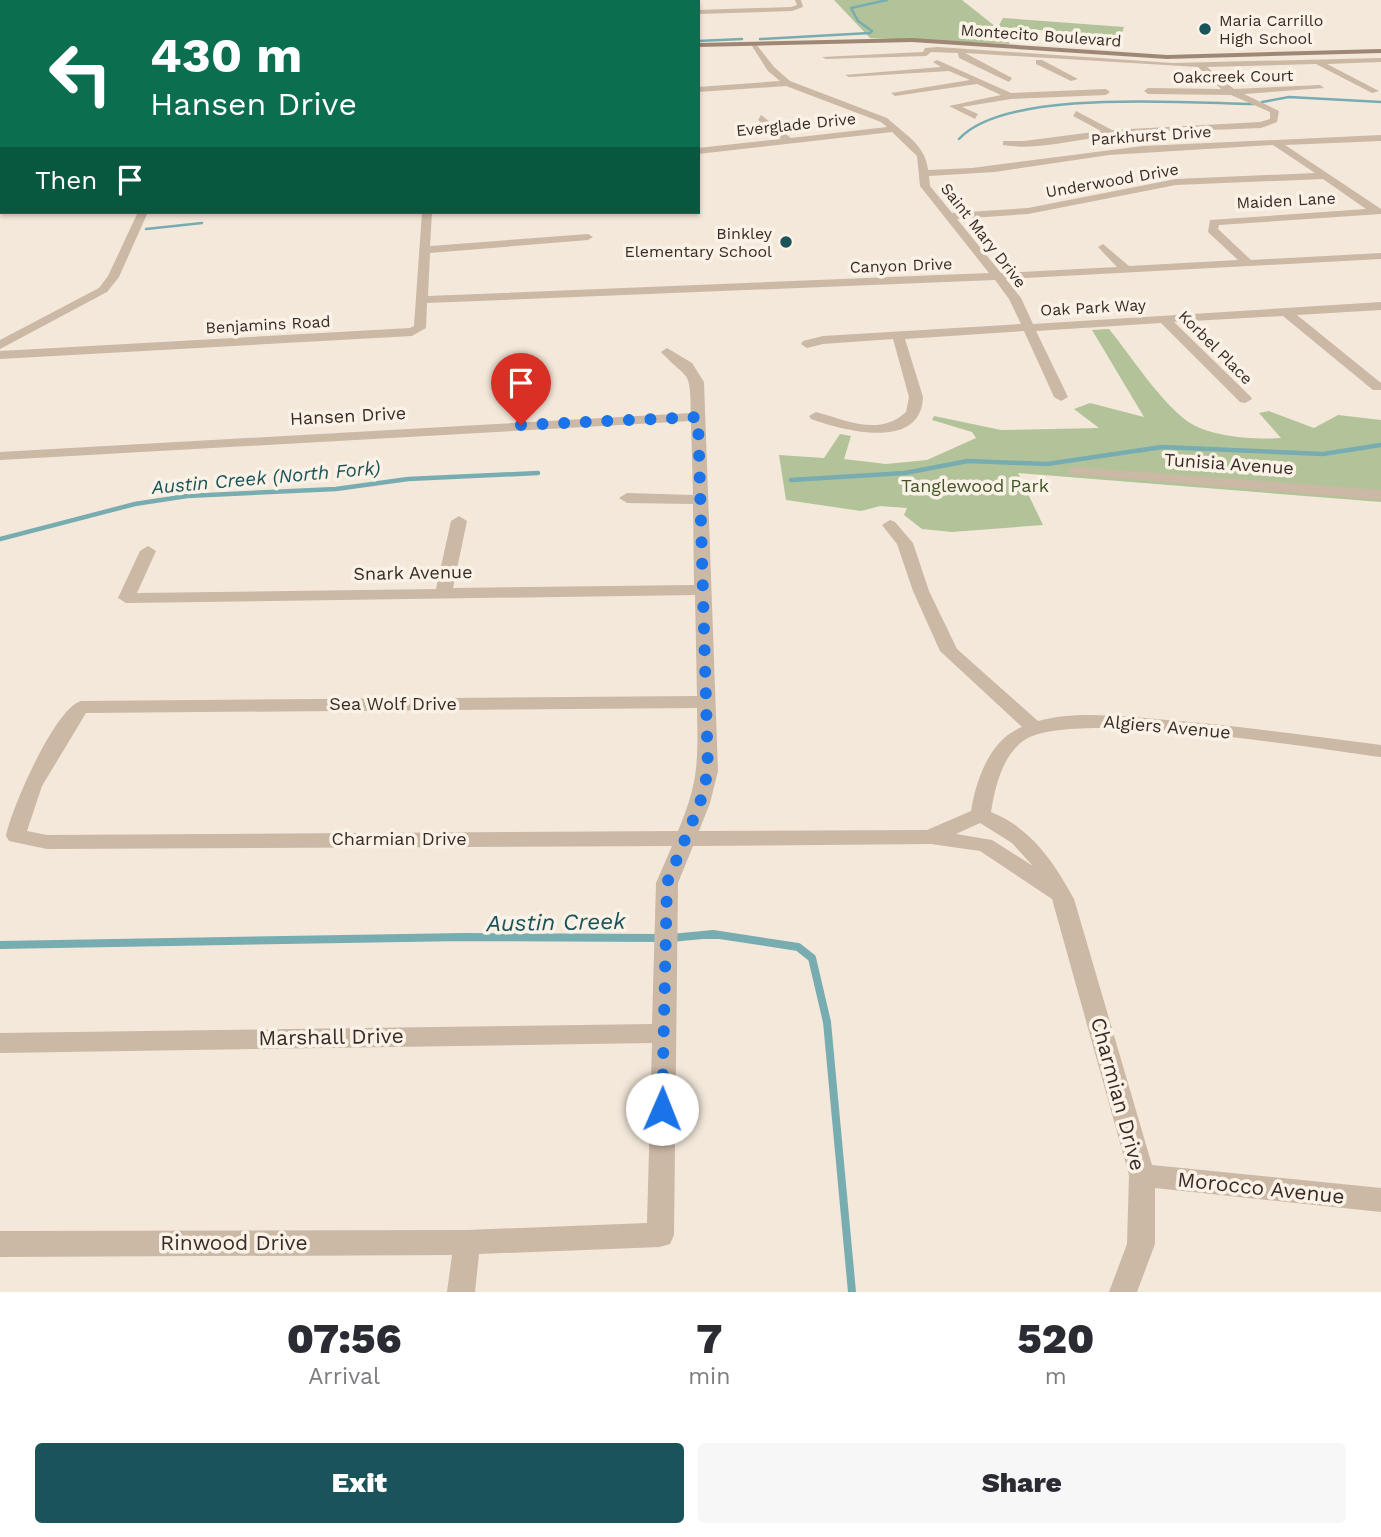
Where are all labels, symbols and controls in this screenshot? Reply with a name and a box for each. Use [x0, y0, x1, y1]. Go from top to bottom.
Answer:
place label: Maria Carrillo High School [1219, 11, 1323, 48]
street label: Montecito Boulevard [960, 20, 1122, 51]
marker: Maria Carrillo High School [1197, 21, 1213, 37]
text: 430 m [150, 26, 302, 84]
icon: left [35, 28, 126, 119]
street label: Oakcreek Court [1172, 66, 1294, 87]
text: Hansen Drive [150, 85, 357, 123]
street label: Everglade Drive [735, 109, 857, 140]
street label: Parkhurst Drive [1090, 122, 1212, 149]
street label: Underwood Drive [1044, 159, 1180, 202]
icon: arrive [111, 161, 149, 199]
text: Then [35, 165, 97, 195]
street label: Saint Mary Drive [937, 179, 1030, 291]
street label: Maiden Lane [1236, 188, 1336, 213]
place label: Binkley Elementary School [625, 224, 773, 261]
marker: Binkley Elementary School [778, 234, 794, 250]
street label: Canyon Drive [849, 254, 953, 277]
street label: Oak Park Way [1040, 295, 1147, 320]
street label: Korbel Place [1175, 306, 1257, 388]
street label: Benjamins Road [205, 312, 331, 337]
pin [491, 353, 551, 425]
icon: arrive [502, 364, 540, 402]
street label: Hansen Drive [289, 402, 407, 429]
street label: Tunisia Avenue [1164, 448, 1295, 479]
water label: Austin Creek (North Fork) [150, 456, 381, 499]
park label: Tanglewood Park [901, 475, 1049, 496]
street label: Snark Avenue [353, 561, 473, 584]
street label: Sea Wolf Drive [329, 693, 457, 714]
street label: Algiers Avenue [1103, 710, 1232, 743]
street label: Charmian Drive [331, 828, 467, 849]
water label: Austin Creek [485, 908, 627, 937]
street label: Charmian Drive [1086, 1014, 1151, 1173]
street label: Marshall Drive [258, 1023, 404, 1050]
position arrow [625, 1072, 699, 1146]
street label: Morocco Avenue [1176, 1166, 1346, 1209]
street label: Rinwood Drive [160, 1230, 308, 1255]
text: 07:56 [287, 1314, 401, 1363]
text: 7 [696, 1314, 722, 1363]
text: 520 [1017, 1314, 1094, 1363]
text: Arrival [308, 1363, 380, 1390]
text: min [688, 1363, 730, 1390]
text: m [1045, 1363, 1067, 1390]
button: Exit [35, 1443, 684, 1523]
button: Share [698, 1443, 1346, 1523]

